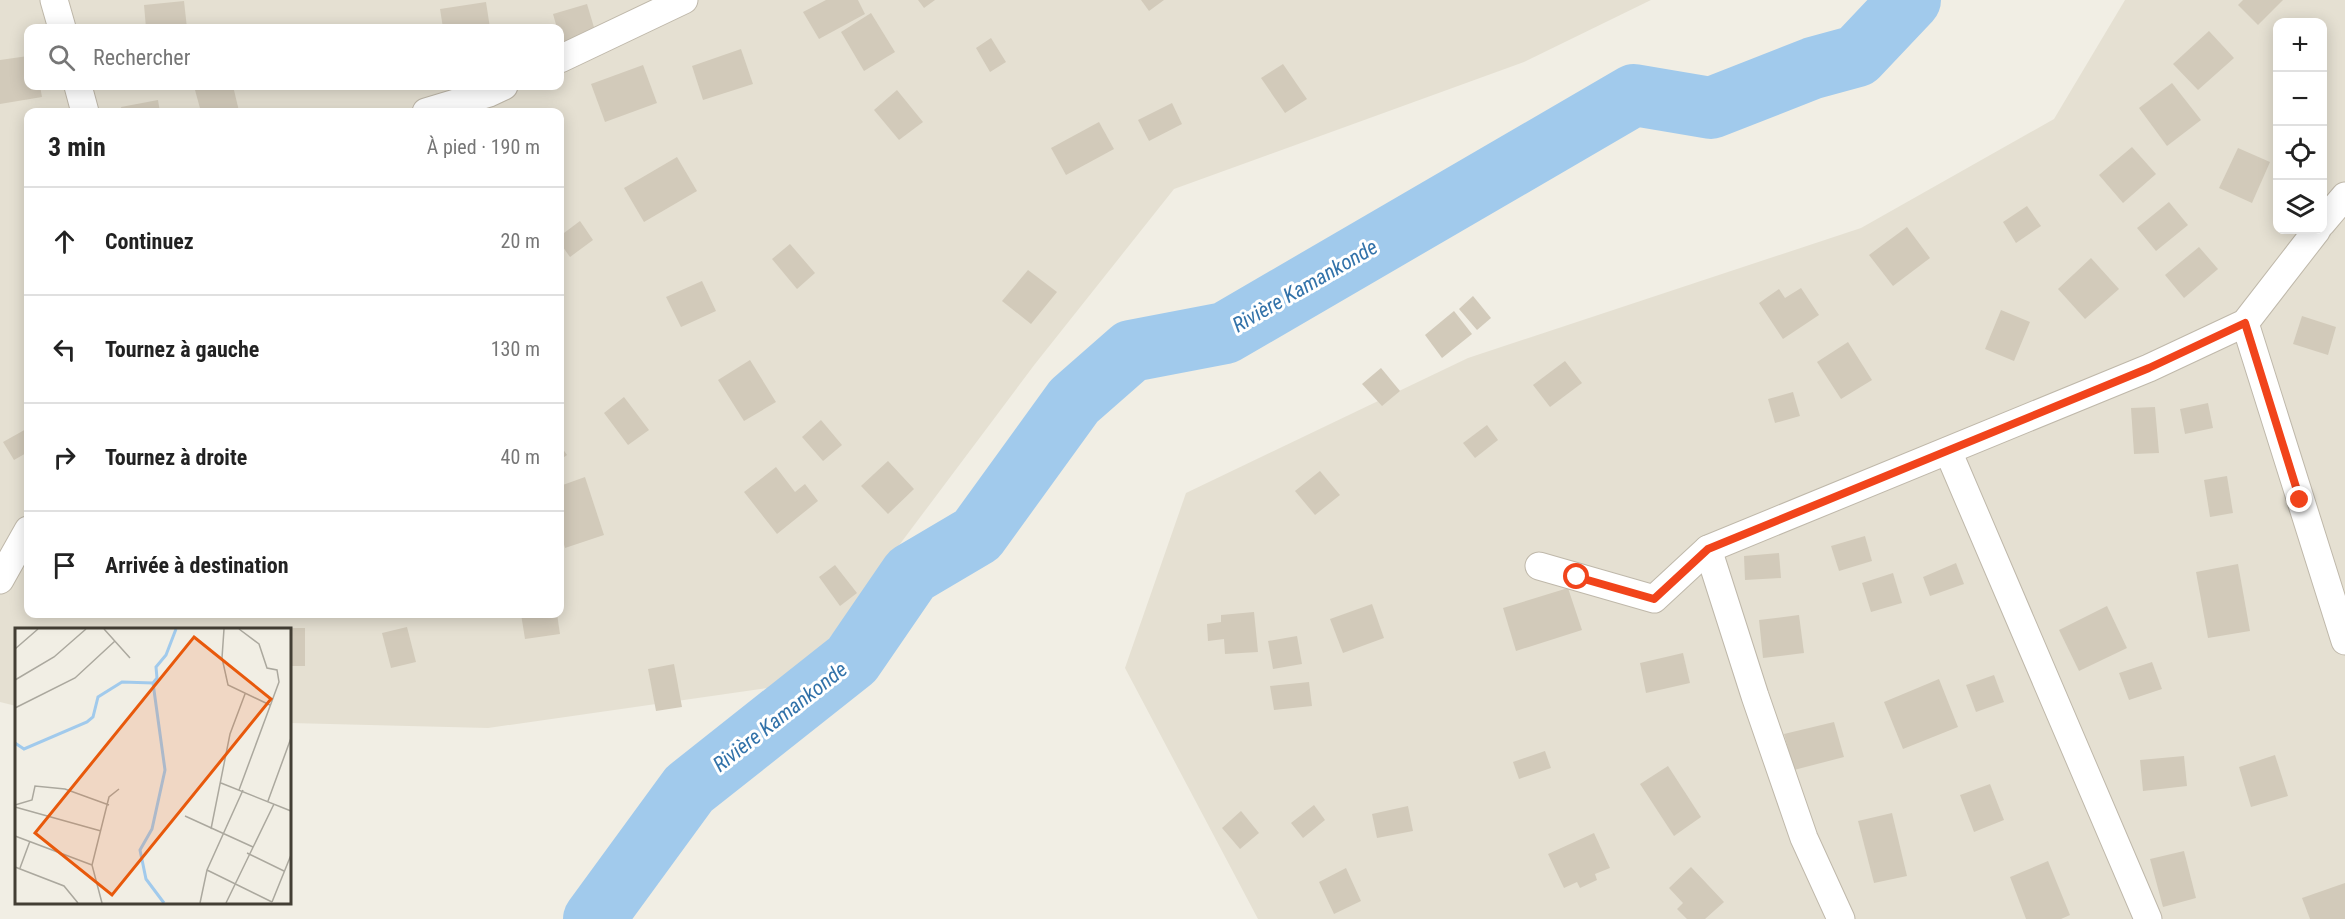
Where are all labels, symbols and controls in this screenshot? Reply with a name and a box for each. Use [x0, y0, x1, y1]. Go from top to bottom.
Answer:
map controls [2273, 18, 2327, 234]
button: + [2273, 18, 2327, 72]
search box [24, 24, 564, 90]
icon: search [45, 41, 78, 74]
text: Rechercher [93, 45, 190, 70]
button: − [2273, 72, 2327, 126]
button: locate [2273, 126, 2327, 180]
text: 3 min [48, 132, 106, 162]
text: À pied · 190 m [427, 135, 540, 159]
button: layers [2273, 180, 2327, 234]
icon: ahead [48, 225, 81, 258]
text: Continuez [105, 229, 194, 254]
text: 20 m [501, 229, 540, 253]
water label: Rivière Kamankonde [1228, 235, 1382, 337]
icon: left [48, 333, 81, 366]
text: Tournez à gauche [105, 337, 259, 362]
text: 130 m [491, 337, 540, 361]
icon: right [48, 441, 81, 474]
text: Tournez à droite [105, 445, 247, 470]
text: 40 m [501, 445, 540, 469]
route end [2286, 486, 2312, 512]
icon: arrive [48, 549, 81, 582]
text: Arrivée à destination [105, 553, 289, 578]
route start [1563, 563, 1589, 589]
inset map [15, 628, 291, 904]
water label: Rivière Kamankonde [708, 657, 852, 777]

